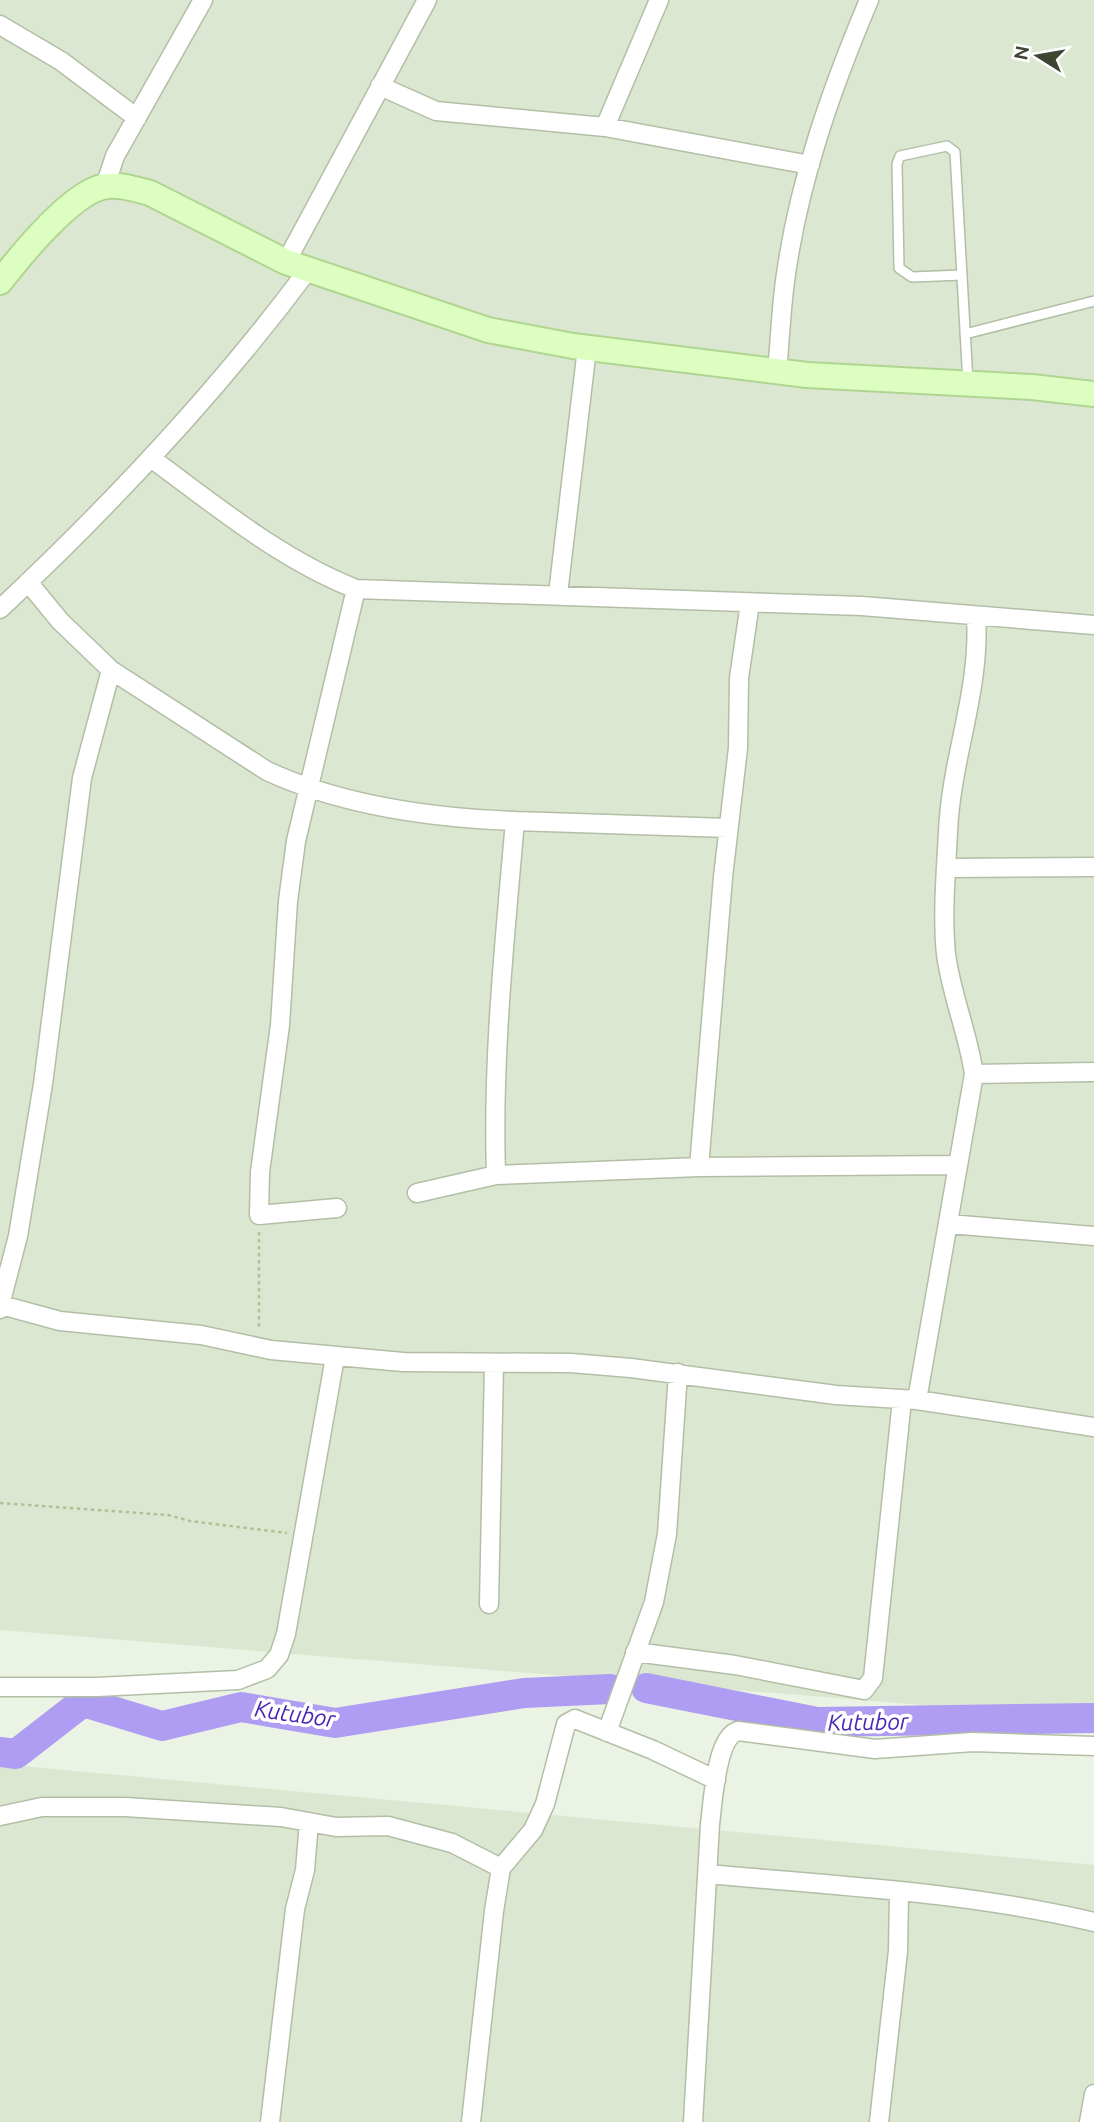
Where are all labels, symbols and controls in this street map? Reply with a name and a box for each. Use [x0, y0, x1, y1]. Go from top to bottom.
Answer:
north arrow [1003, 21, 1073, 91]
text: N [1009, 44, 1033, 62]
water label: Kutubor [253, 1695, 338, 1732]
water label: Kutubor [827, 1708, 910, 1735]

